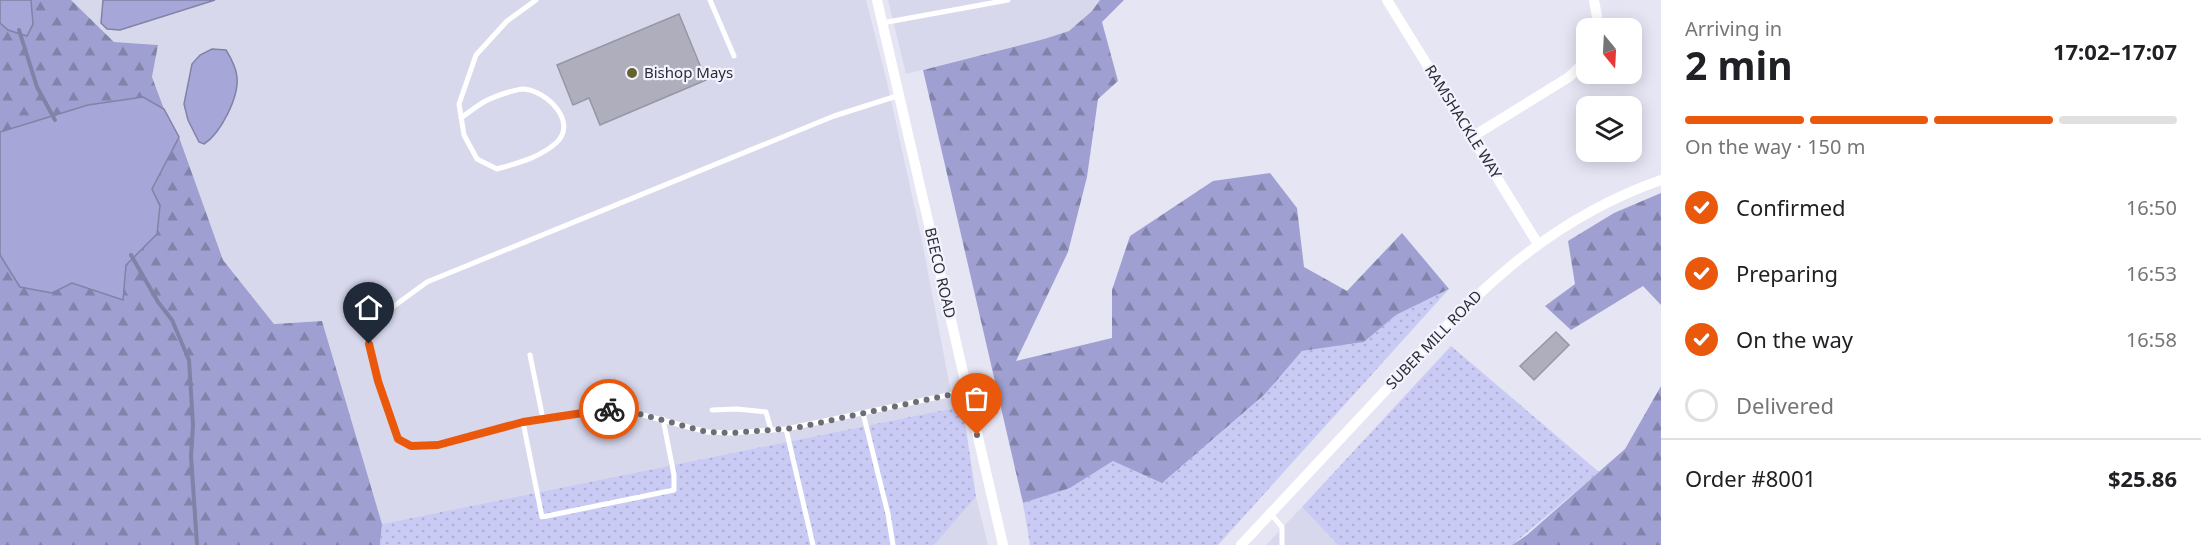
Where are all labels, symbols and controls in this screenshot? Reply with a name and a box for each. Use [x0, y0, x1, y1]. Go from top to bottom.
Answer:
text: Arriving in [1685, 15, 1782, 42]
north arrow [1576, 18, 1642, 84]
map controls [1576, 18, 1642, 162]
text: 17:02–17:07 [2053, 36, 2177, 66]
text: 2 min [1685, 38, 1792, 91]
street label: RAMSHACKLE WAY [1421, 61, 1507, 183]
place label: Bishop Mays [644, 62, 733, 82]
marker: Bishop Mays [625, 66, 639, 80]
button: layers [1576, 96, 1642, 162]
text: On the way · 150 m [1685, 133, 1865, 160]
icon: check [1685, 191, 1718, 224]
text: Confirmed [1736, 192, 1846, 222]
text: 16:50 [2126, 194, 2177, 221]
street label: BEECO ROAD [921, 225, 961, 320]
icon: check [1685, 257, 1718, 290]
text: Preparing [1736, 258, 1838, 288]
text: 16:53 [2126, 260, 2177, 287]
pin [343, 282, 394, 344]
street label: SUBER MILL ROAD [1381, 286, 1486, 393]
icon: home [352, 291, 385, 324]
icon: check [1685, 323, 1718, 356]
text: On the way [1736, 324, 1853, 354]
text: 16:58 [2126, 326, 2177, 353]
pin [951, 373, 1002, 435]
courier [579, 379, 639, 439]
icon: bag [960, 382, 993, 415]
text: Delivered [1736, 390, 1834, 420]
icon: bike [593, 393, 626, 426]
text: Order #8001 [1685, 463, 1816, 493]
text: $25.86 [2108, 463, 2177, 493]

